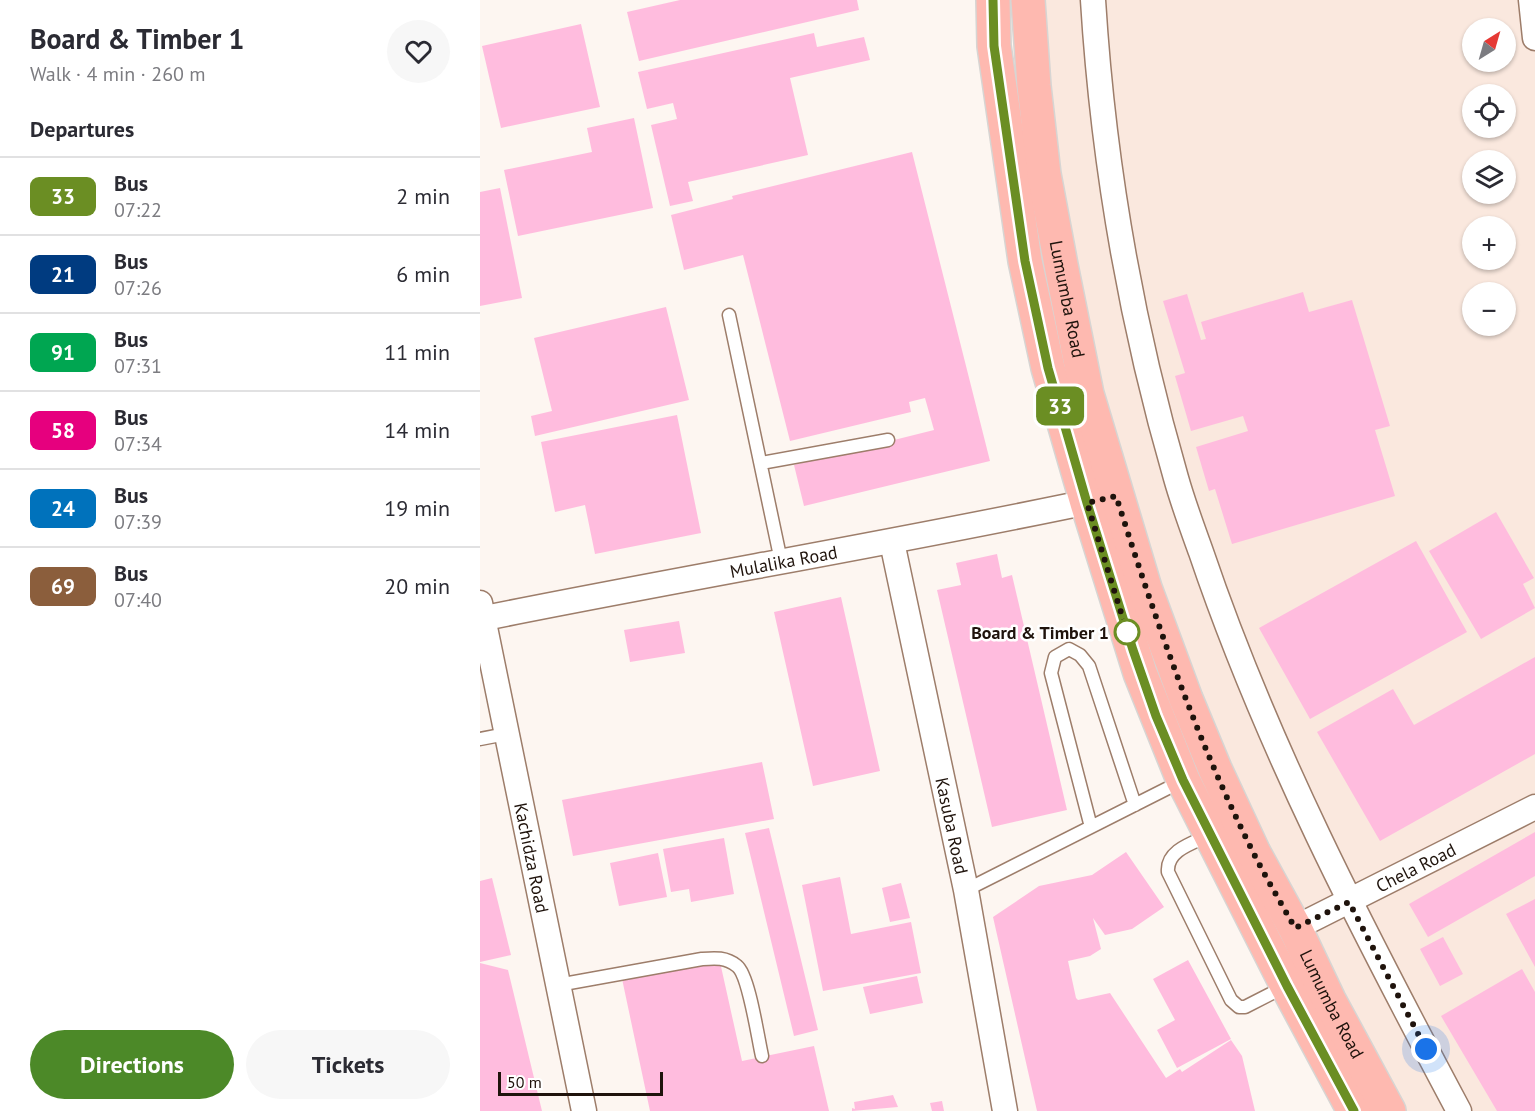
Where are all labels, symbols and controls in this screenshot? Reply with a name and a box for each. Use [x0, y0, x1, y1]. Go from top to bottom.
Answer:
north arrow [1462, 18, 1516, 72]
map controls [1462, 18, 1516, 336]
text: Board & Timber 1 [30, 20, 244, 57]
button: heart [387, 20, 450, 83]
text: Walk · 4 min · 260 m [30, 61, 206, 87]
button: locate [1462, 84, 1516, 138]
text: Departures [30, 115, 134, 143]
button: layers [1462, 150, 1516, 204]
text: Bus [114, 169, 148, 197]
text: 2 min [396, 182, 450, 210]
text: 33 [51, 183, 75, 210]
text: 07:22 [114, 197, 162, 223]
button: + [1462, 216, 1516, 270]
street label: Lumumba Road [1045, 238, 1091, 360]
text: Bus [114, 247, 148, 275]
text: 6 min [396, 260, 450, 288]
text: 21 [51, 261, 75, 288]
text: 07:26 [114, 275, 162, 301]
button: − [1462, 282, 1516, 336]
text: Bus [114, 325, 148, 353]
text: 11 min [384, 338, 450, 366]
text: 91 [51, 339, 75, 366]
text: 07:31 [114, 353, 162, 379]
line badge: 33 [1033, 386, 1087, 426]
text: 33 [1048, 393, 1072, 420]
text: Bus [114, 403, 148, 431]
text: 14 min [384, 416, 450, 444]
text: 58 [51, 417, 75, 444]
text: 07:34 [114, 431, 162, 457]
text: Bus [114, 481, 148, 509]
text: 19 min [384, 494, 450, 522]
text: 24 [51, 495, 75, 522]
text: 07:39 [114, 509, 162, 535]
street label: Mulalika Road [728, 540, 839, 582]
text: Bus [114, 559, 148, 587]
text: 20 min [384, 572, 450, 600]
text: 69 [51, 573, 75, 600]
text: 07:40 [114, 587, 162, 613]
marker: Board & Timber 1 [1114, 619, 1140, 645]
place label: Board & Timber 1 [971, 621, 1109, 644]
street label: Kasuba Road [931, 775, 974, 876]
street label: Kachidza Road [510, 801, 555, 915]
street label: Chela Road [1372, 837, 1459, 897]
street label: Lumumba Road [1295, 945, 1370, 1062]
button: Directions [30, 1030, 234, 1099]
button: Tickets [246, 1030, 450, 1099]
your location [1411, 1034, 1441, 1064]
scale bar [498, 1069, 663, 1096]
text: 50 m [507, 1072, 542, 1092]

